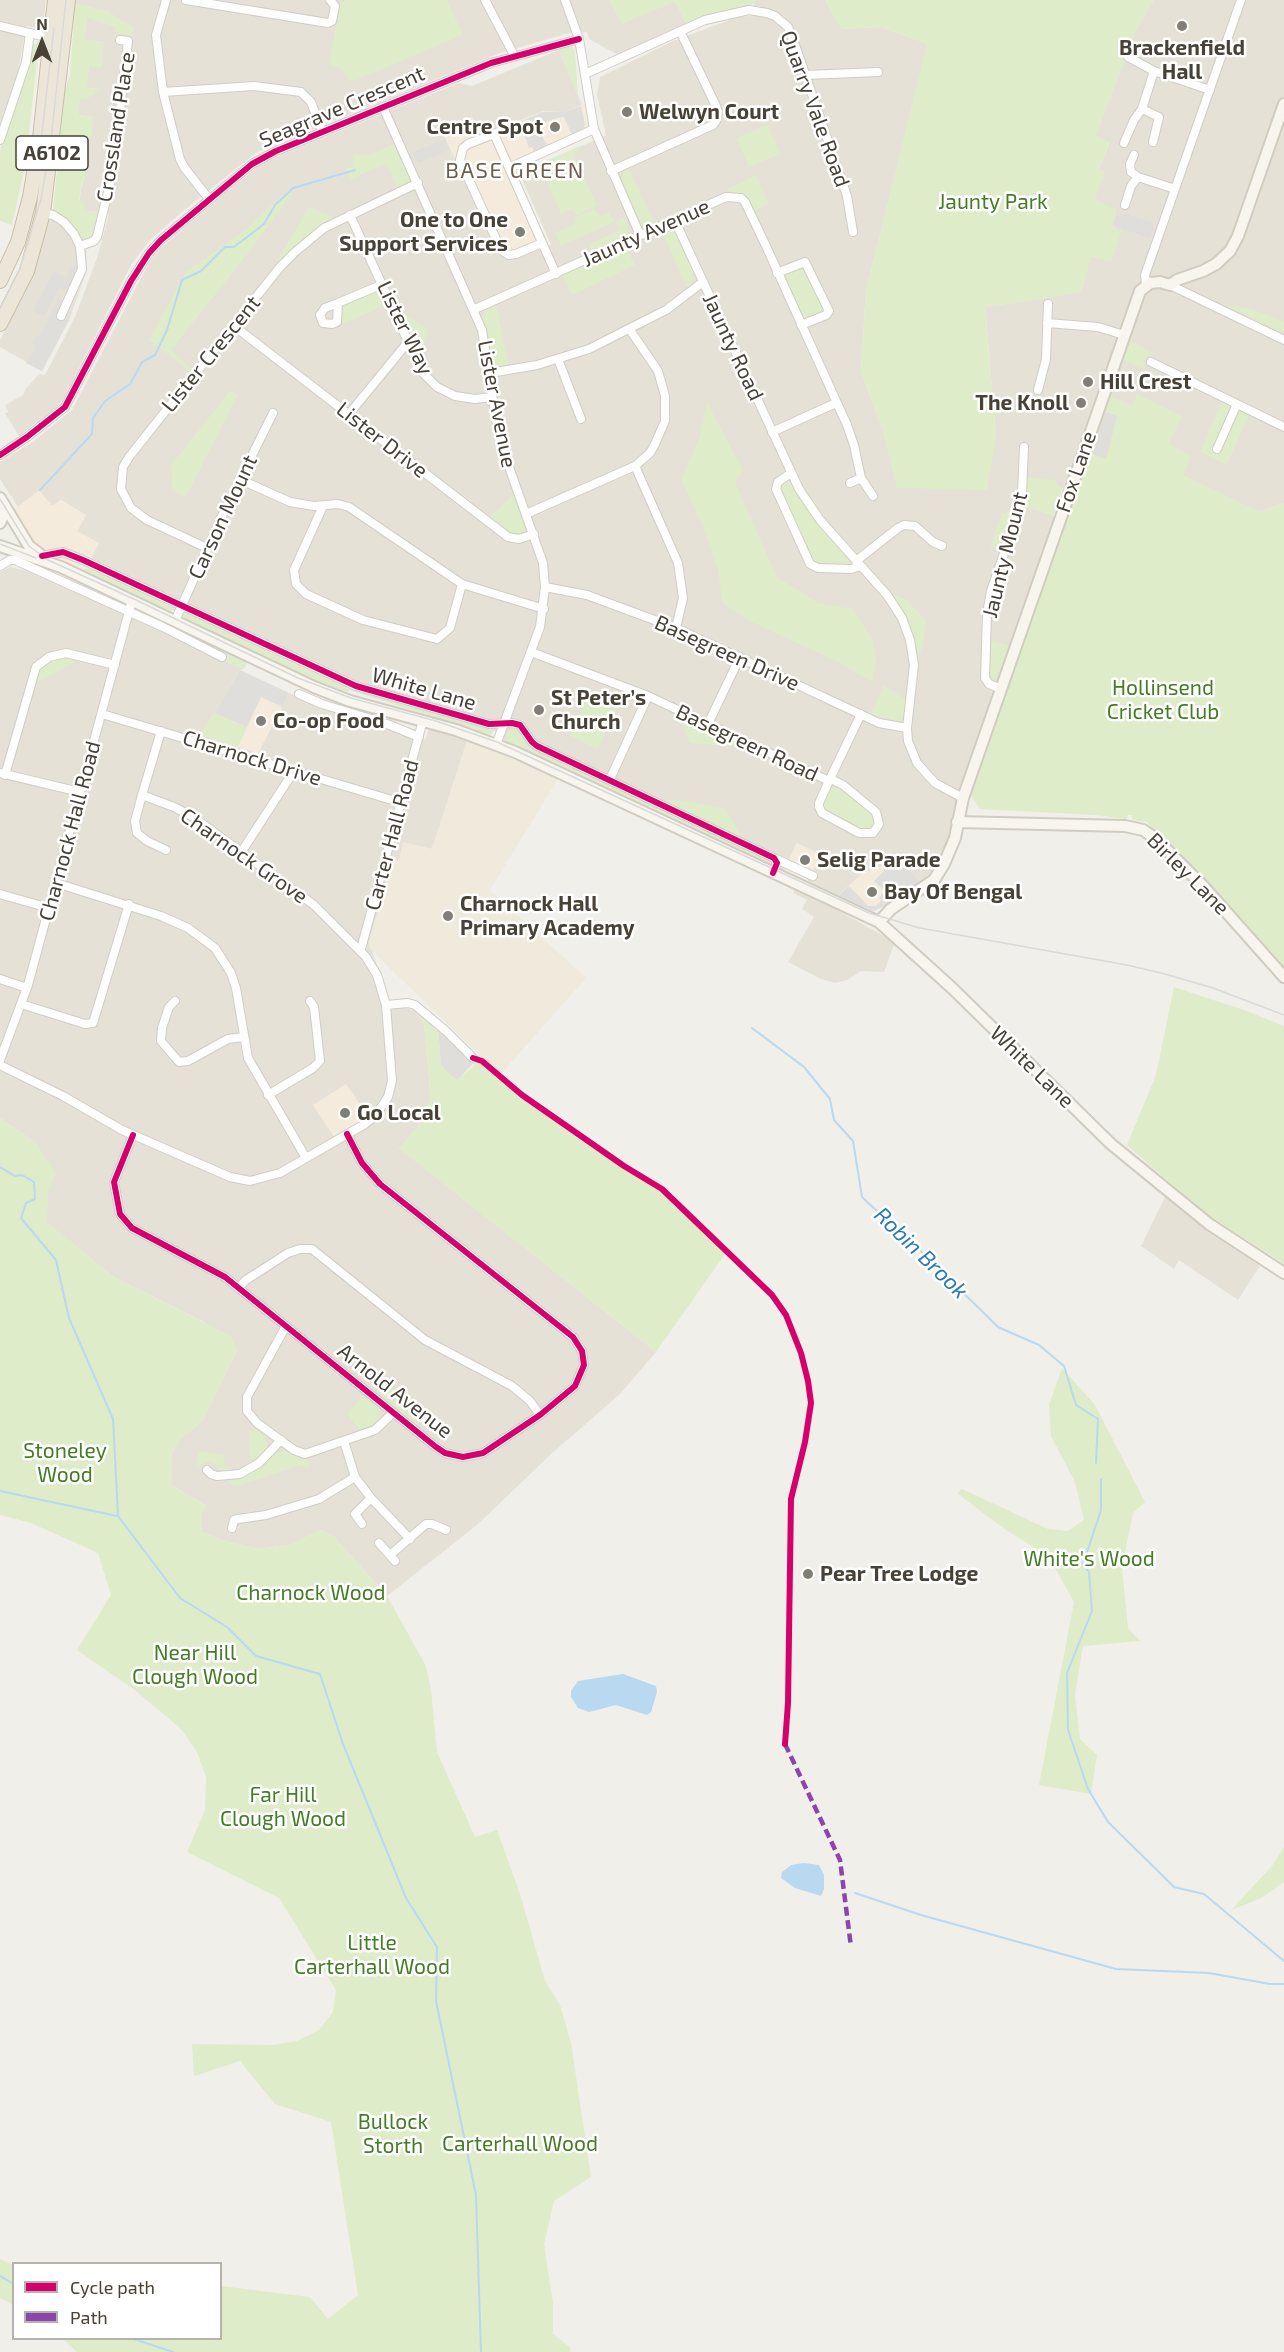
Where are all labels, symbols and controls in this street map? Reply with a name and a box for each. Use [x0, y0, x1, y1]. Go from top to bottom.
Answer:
north arrow [12, 12, 72, 72]
text: N [36, 14, 48, 33]
marker: Brackenfield Hall [1175, 19, 1189, 33]
street label: Quarry Vale Road [775, 27, 855, 191]
place label: Brackenfield Hall [1119, 35, 1245, 85]
street label: Crossland Place [92, 50, 140, 204]
street label: Seagrave Crescent [256, 61, 428, 153]
place label: Welwyn Court [639, 99, 779, 125]
marker: Welwyn Court [620, 105, 634, 119]
place label: Centre Spot [427, 114, 543, 140]
marker: Centre Spot [548, 120, 562, 134]
road number: A6102 [16, 136, 88, 170]
district label: BASE GREEN [445, 158, 585, 184]
park label: Jaunty Park [938, 189, 1048, 215]
street label: Jaunty Avenue [578, 194, 714, 272]
place label: One to One Support Services [339, 207, 508, 257]
marker: One to One Support Services [513, 225, 527, 239]
street label: Lister Way [371, 277, 439, 379]
street label: Jaunty Road [697, 290, 769, 404]
street label: Lister Crescent [156, 291, 266, 417]
street label: Lister Avenue [472, 338, 522, 470]
place label: Hill Crest [1100, 369, 1191, 395]
marker: Hill Crest [1081, 375, 1095, 389]
place label: The Knoll [975, 390, 1069, 416]
marker: The Knoll [1074, 396, 1088, 410]
street label: Lister Drive [331, 397, 433, 483]
street label: Fox Lane [1050, 428, 1102, 516]
street label: Carson Mount [183, 451, 263, 583]
street label: Jaunty Mount [977, 489, 1033, 621]
street label: Basegreen Drive [651, 610, 803, 696]
street label: White Lane [369, 662, 479, 716]
park label: Hollinsend Cricket Club [1107, 675, 1219, 725]
place label: St Peter’s Church [551, 685, 646, 735]
street label: Basegreen Road [672, 699, 822, 787]
marker: St Peter’s Church [532, 703, 546, 717]
place label: Co-op Food [273, 708, 385, 734]
marker: Co-op Food [254, 714, 268, 728]
street label: Charnock Drive [180, 725, 324, 791]
street label: Charnock Hall Road [34, 738, 106, 924]
street label: Carter Hall Road [360, 757, 424, 913]
street label: Charnock Grove [176, 803, 312, 909]
street label: Birley Lane [1142, 828, 1234, 920]
place label: Selig Parade [817, 847, 941, 873]
marker: Selig Parade [798, 853, 812, 867]
place label: Bay Of Bengal [884, 879, 1022, 905]
marker: Bay Of Bengal [865, 885, 879, 899]
place label: Charnock Hall Primary Academy [460, 891, 635, 941]
marker: Charnock Hall Primary Academy [441, 909, 455, 923]
street label: White Lane [985, 1021, 1079, 1113]
place label: Go Local [357, 1100, 441, 1126]
marker: Go Local [338, 1106, 352, 1120]
water label: Robin Brook [869, 1202, 973, 1304]
street label: Arnold Avenue [333, 1338, 457, 1444]
park label: Stoneley Wood [23, 1438, 107, 1488]
park label: White's Wood [1023, 1546, 1155, 1572]
place label: Pear Tree Lodge [820, 1561, 978, 1587]
marker: Pear Tree Lodge [801, 1567, 815, 1581]
park label: Charnock Wood [236, 1580, 386, 1606]
park label: Near Hill Clough Wood [132, 1640, 258, 1690]
park label: Far Hill Clough Wood [220, 1782, 346, 1832]
park label: Little Carterhall Wood [294, 1930, 450, 1980]
park label: Bullock Storth [358, 2109, 428, 2159]
park label: Carterhall Wood [442, 2131, 598, 2157]
legend [12, 2262, 222, 2340]
text: Cycle path [70, 2276, 155, 2298]
text: Path [70, 2306, 108, 2328]

